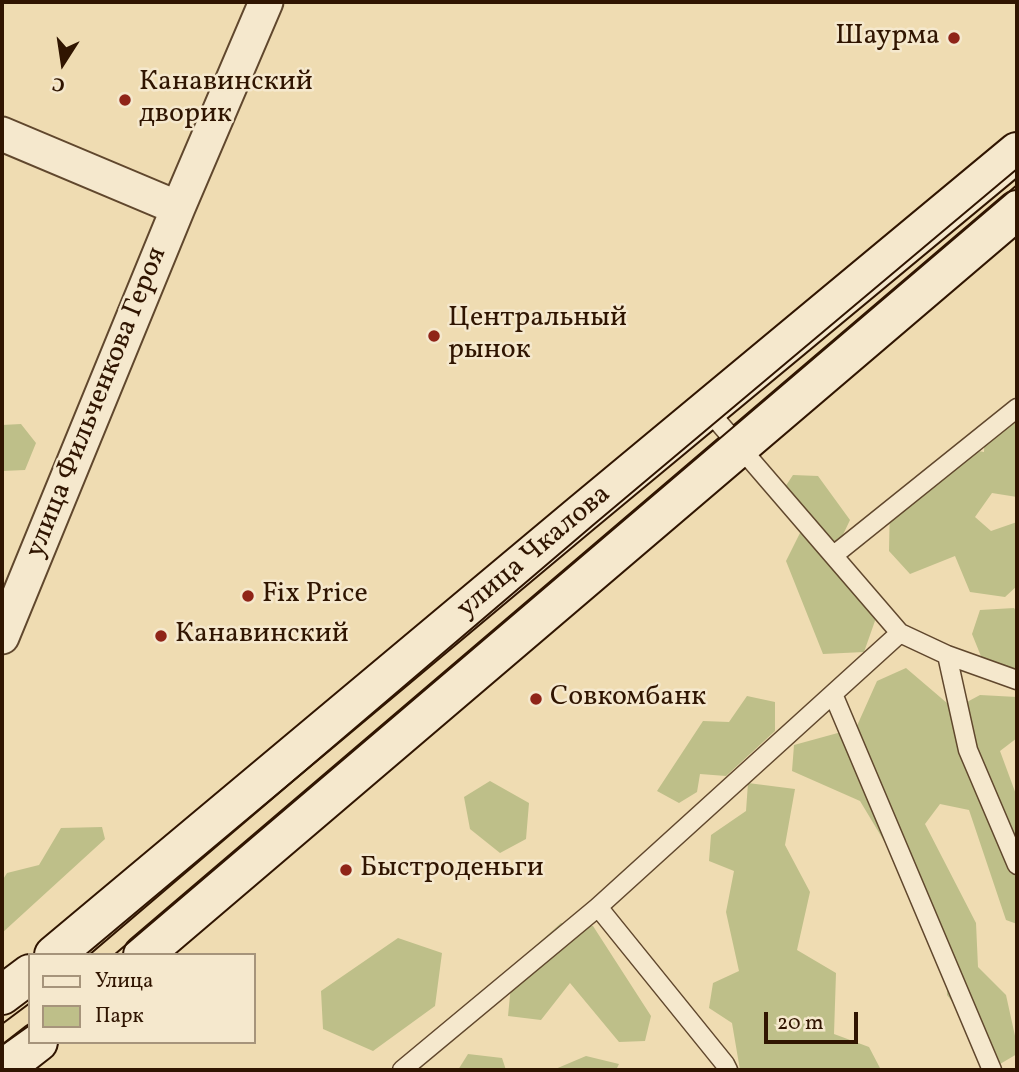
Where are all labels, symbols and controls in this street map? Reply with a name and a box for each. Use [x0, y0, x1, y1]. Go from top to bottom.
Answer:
place label: Шаурма [835, 21, 940, 55]
north arrow [28, 28, 98, 98]
marker: Шаурма [946, 30, 962, 46]
place label: Канавинский дворик [139, 67, 313, 133]
text: С [50, 70, 67, 98]
marker: Канавинский дворик [117, 92, 133, 108]
street label: улица Фильченкова Героя [20, 243, 176, 563]
place label: Центральный рынок [448, 303, 627, 369]
marker: Центральный рынок [426, 328, 442, 344]
street label: улица Чкалова [451, 479, 619, 627]
place label: Fix Price [262, 579, 368, 613]
marker: Fix Price [240, 588, 256, 604]
place label: Канавинский [175, 619, 349, 653]
marker: Канавинский [153, 628, 169, 644]
place label: Совкомбанк [550, 682, 706, 716]
marker: Совкомбанк [528, 691, 544, 707]
place label: Быстроденьги [360, 853, 544, 887]
marker: Быстроденьги [338, 862, 354, 878]
legend [28, 953, 256, 1044]
text: Улица [95, 967, 153, 996]
scale bar [767, 998, 862, 1042]
text: Парк [95, 1002, 144, 1031]
text: 20 m [777, 1009, 823, 1038]

